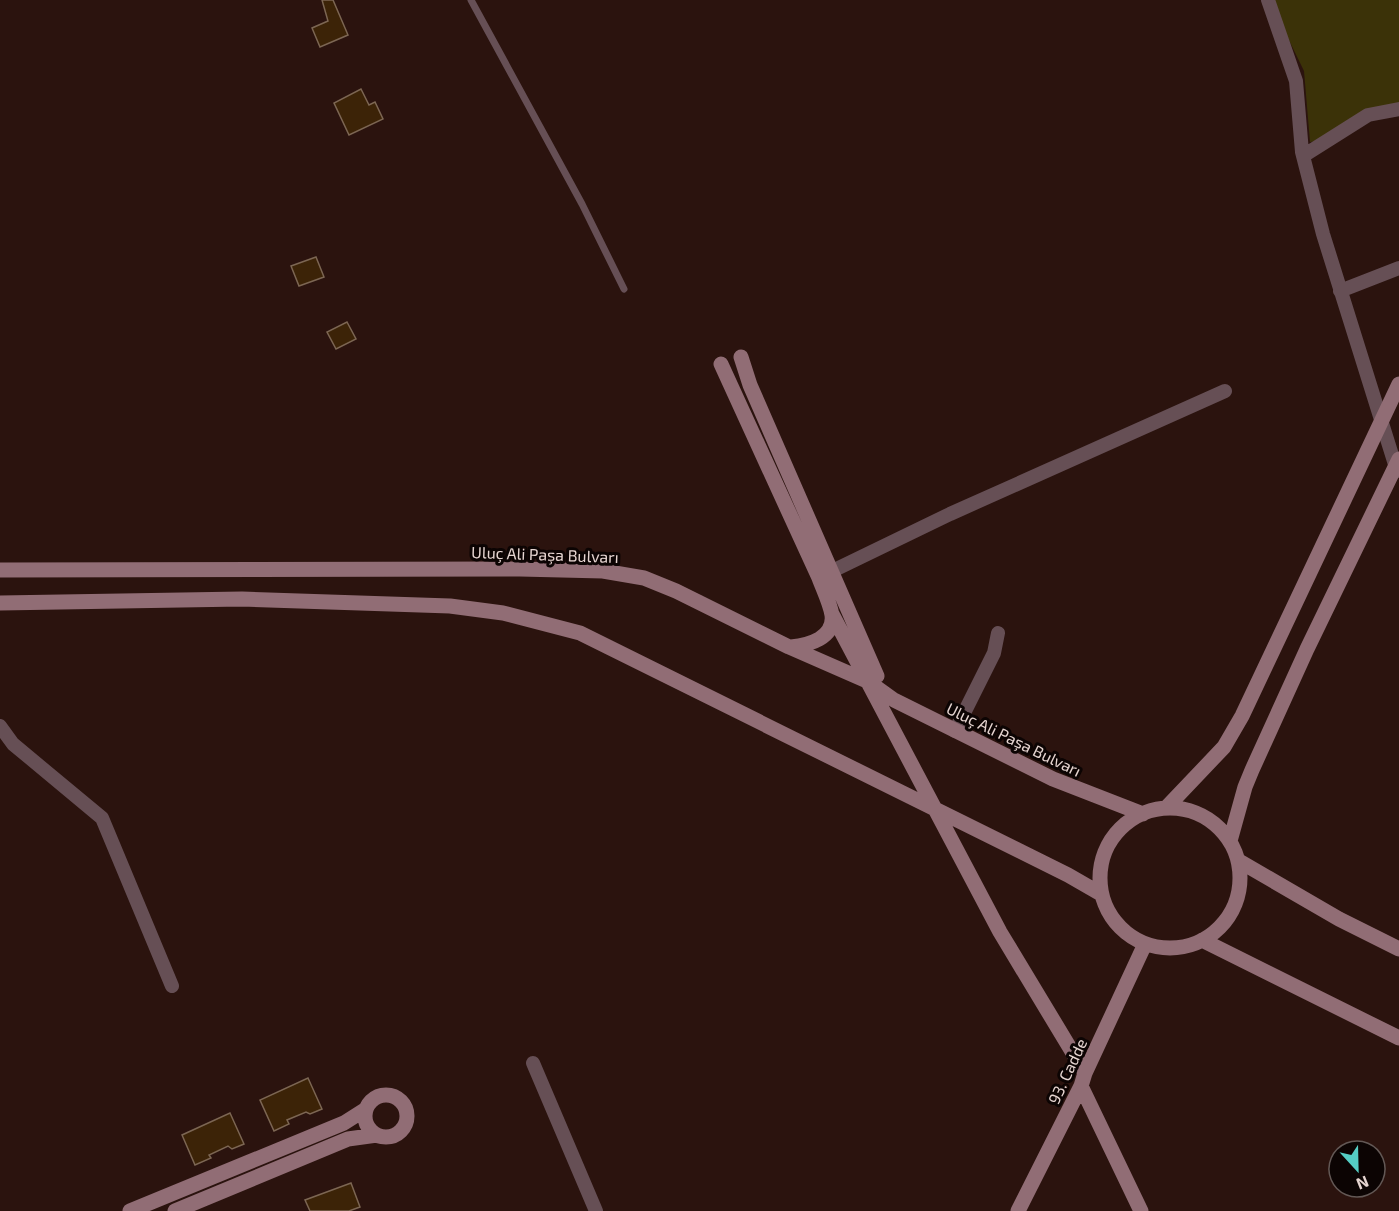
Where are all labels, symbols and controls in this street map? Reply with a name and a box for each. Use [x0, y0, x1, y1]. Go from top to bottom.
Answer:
street label: Uluç Ali Paşa Bulvarı [471, 542, 619, 567]
street label: Uluç Ali Paşa Bulvarı [943, 698, 1084, 781]
street label: 93. Cadde [1044, 1035, 1090, 1107]
north arrow [1327, 1139, 1387, 1199]
text: N [1354, 1172, 1372, 1194]

